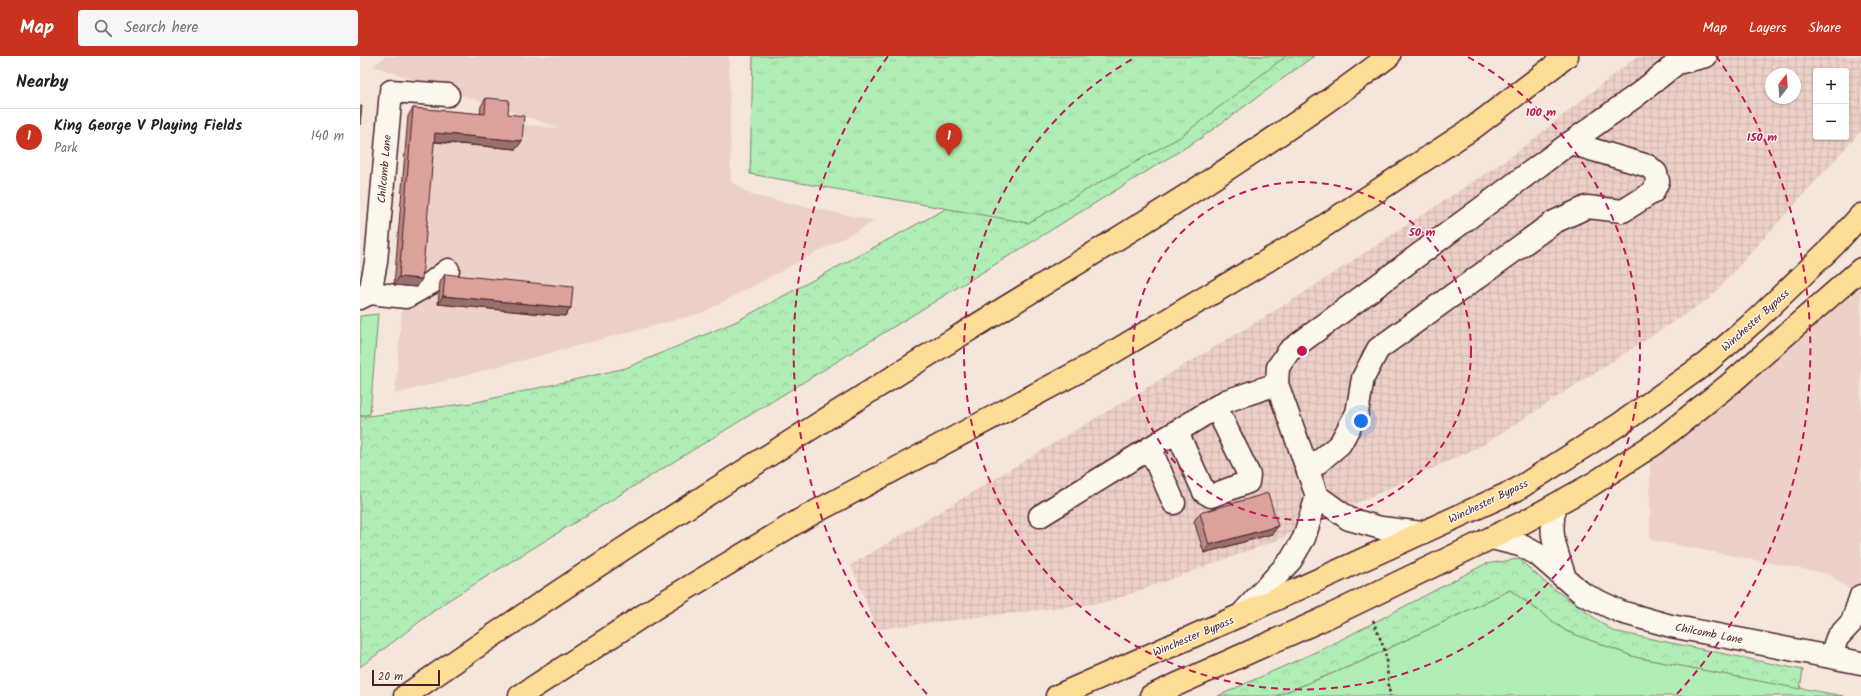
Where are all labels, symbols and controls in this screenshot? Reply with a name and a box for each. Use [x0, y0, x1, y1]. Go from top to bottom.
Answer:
search box [78, 10, 358, 46]
text: Map [20, 13, 54, 43]
text: Search here [124, 16, 198, 40]
icon: search [92, 17, 114, 39]
text: Map [1703, 17, 1727, 39]
text: Layers [1749, 17, 1787, 39]
text: Share [1809, 17, 1841, 39]
north arrow [1765, 68, 1801, 104]
map controls [1813, 68, 1849, 140]
button: + [1813, 68, 1849, 104]
text: Nearby [16, 69, 68, 96]
text: 100 m [1526, 103, 1556, 122]
button: − [1813, 104, 1849, 140]
text: King George V Playing Fields [54, 114, 242, 138]
pin: 1 [936, 123, 962, 156]
text: 1 [27, 126, 31, 147]
text: 140 m [311, 126, 344, 147]
text: 150 m [1747, 128, 1777, 147]
street label: Chilcomb Lane [373, 134, 397, 204]
text: Park [54, 138, 78, 159]
text: 50 m [1408, 223, 1436, 242]
street label: Winchester Bypass [1717, 285, 1794, 356]
centre of rings [1295, 344, 1309, 358]
your location [1351, 411, 1371, 431]
street label: Winchester Bypass [1446, 475, 1532, 529]
street label: Winchester Bypass [1150, 612, 1237, 662]
street label: Chilcomb Lane [1673, 619, 1744, 649]
scale bar [372, 668, 440, 687]
text: 20 m [378, 668, 403, 686]

